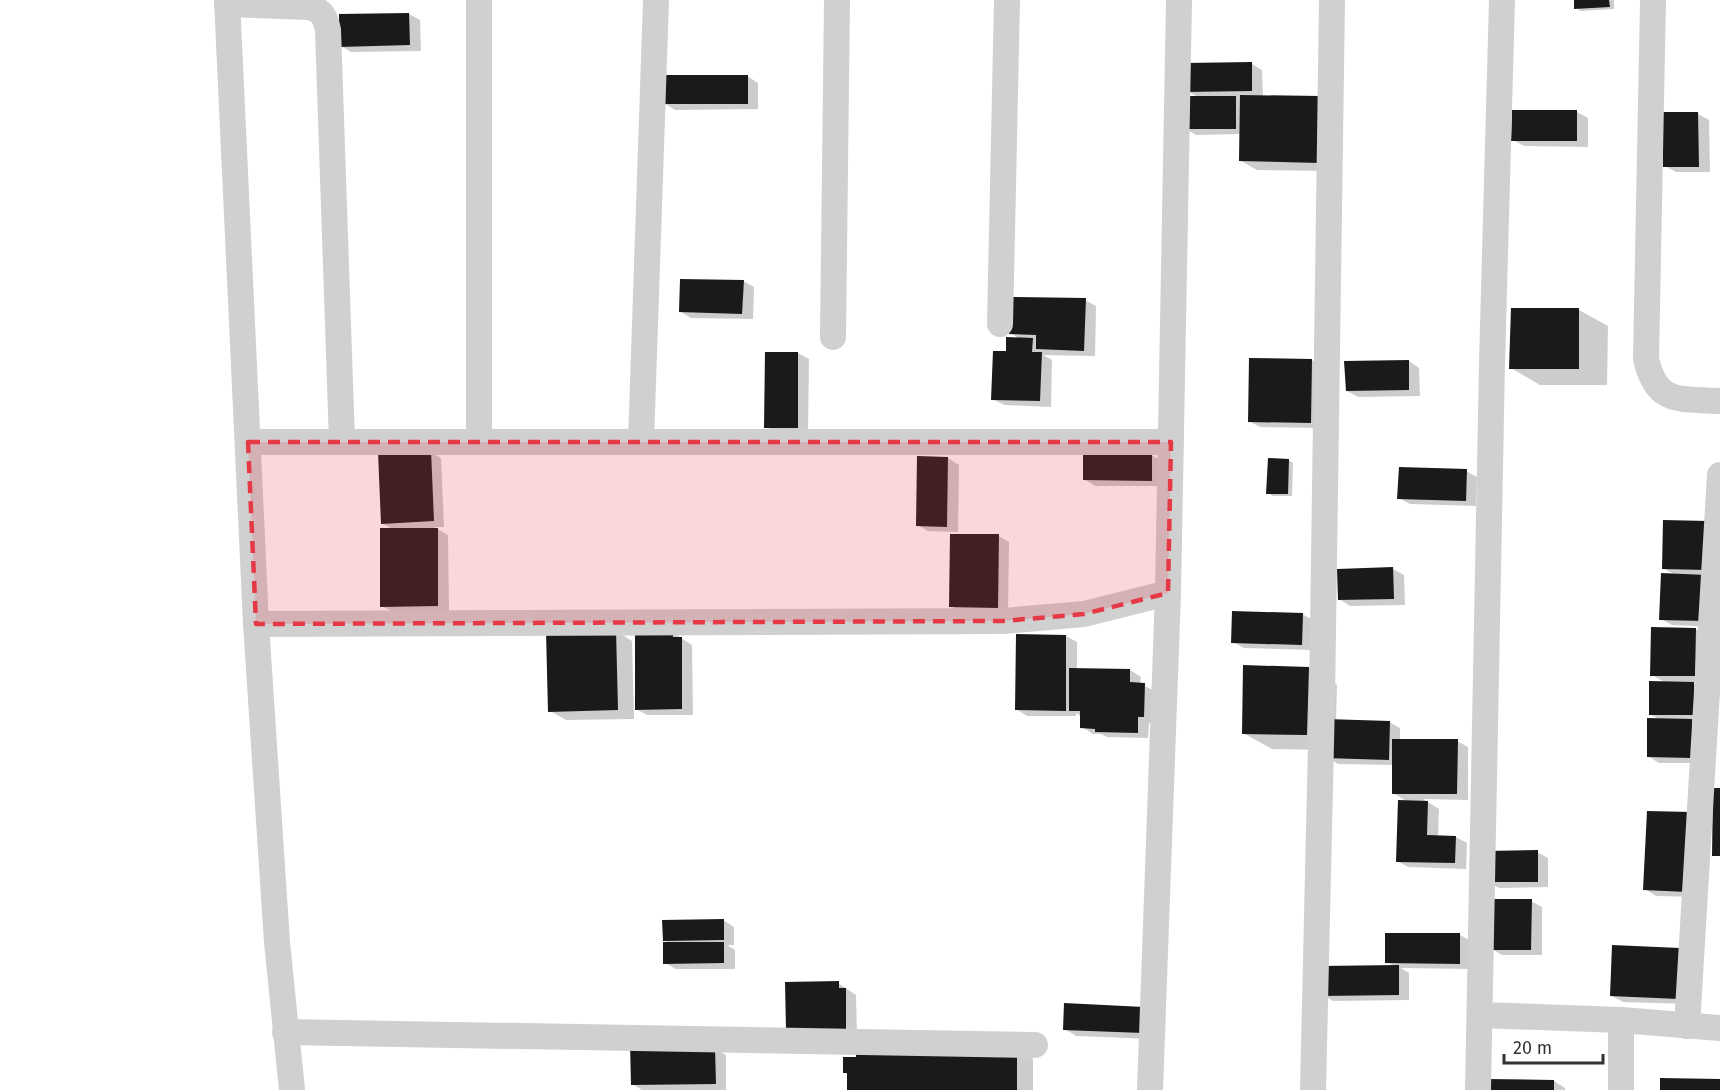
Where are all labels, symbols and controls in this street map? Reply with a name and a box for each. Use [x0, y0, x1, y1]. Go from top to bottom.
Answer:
scale bar [1504, 1027, 1603, 1065]
text: 20 m [1513, 1037, 1552, 1059]

